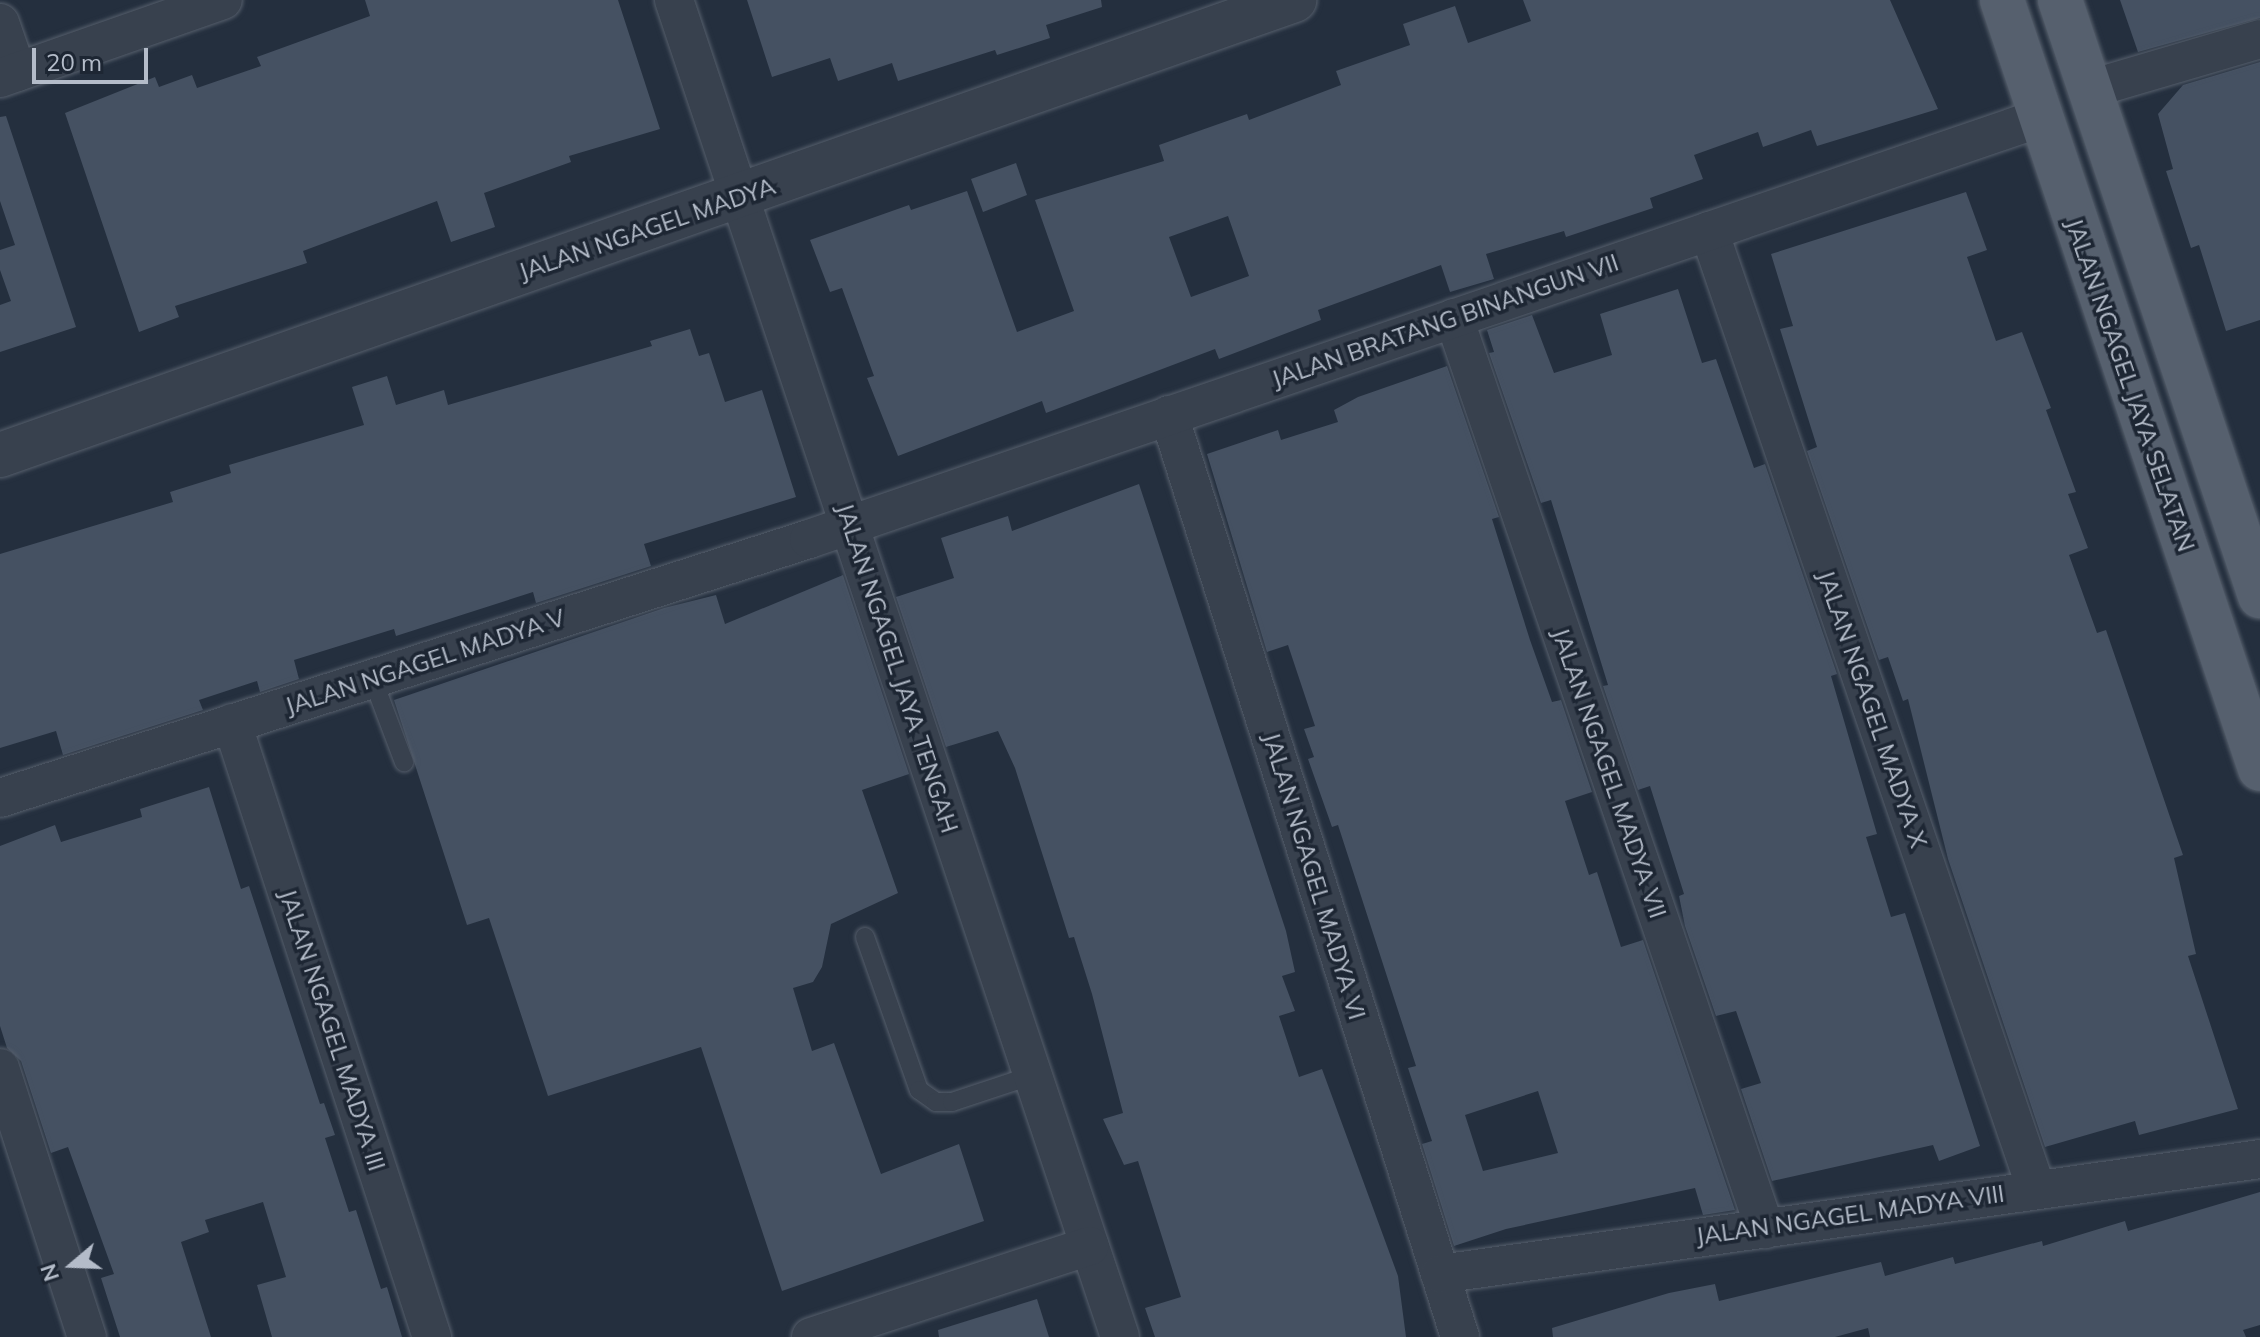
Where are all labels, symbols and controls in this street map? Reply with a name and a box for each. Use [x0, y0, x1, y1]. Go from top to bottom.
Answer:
scale bar [36, 32, 152, 82]
text: 20 m [46, 47, 102, 77]
street label: JALAN NGAGEL MADYA [515, 172, 779, 286]
street label: JALAN NGAGEL JAYA SELATAN [2059, 215, 2201, 555]
street label: JALAN BRATANG BINANGUN VII [1268, 248, 1622, 394]
street label: JALAN NGAGEL JAYA TENGAH [830, 500, 964, 836]
street label: JALAN NGAGEL MADYA X [1811, 567, 1933, 851]
street label: JALAN NGAGEL MADYA V [281, 603, 569, 721]
street label: JALAN NGAGEL MADYA VII [1546, 624, 1672, 922]
street label: JALAN NGAGEL MADYA VI [1257, 729, 1371, 1023]
street label: JALAN NGAGEL MADYA III [273, 886, 391, 1174]
street label: JALAN NGAGEL MADYA VIII [1694, 1179, 2006, 1251]
north arrow [32, 1225, 112, 1305]
text: N [33, 1260, 65, 1285]

